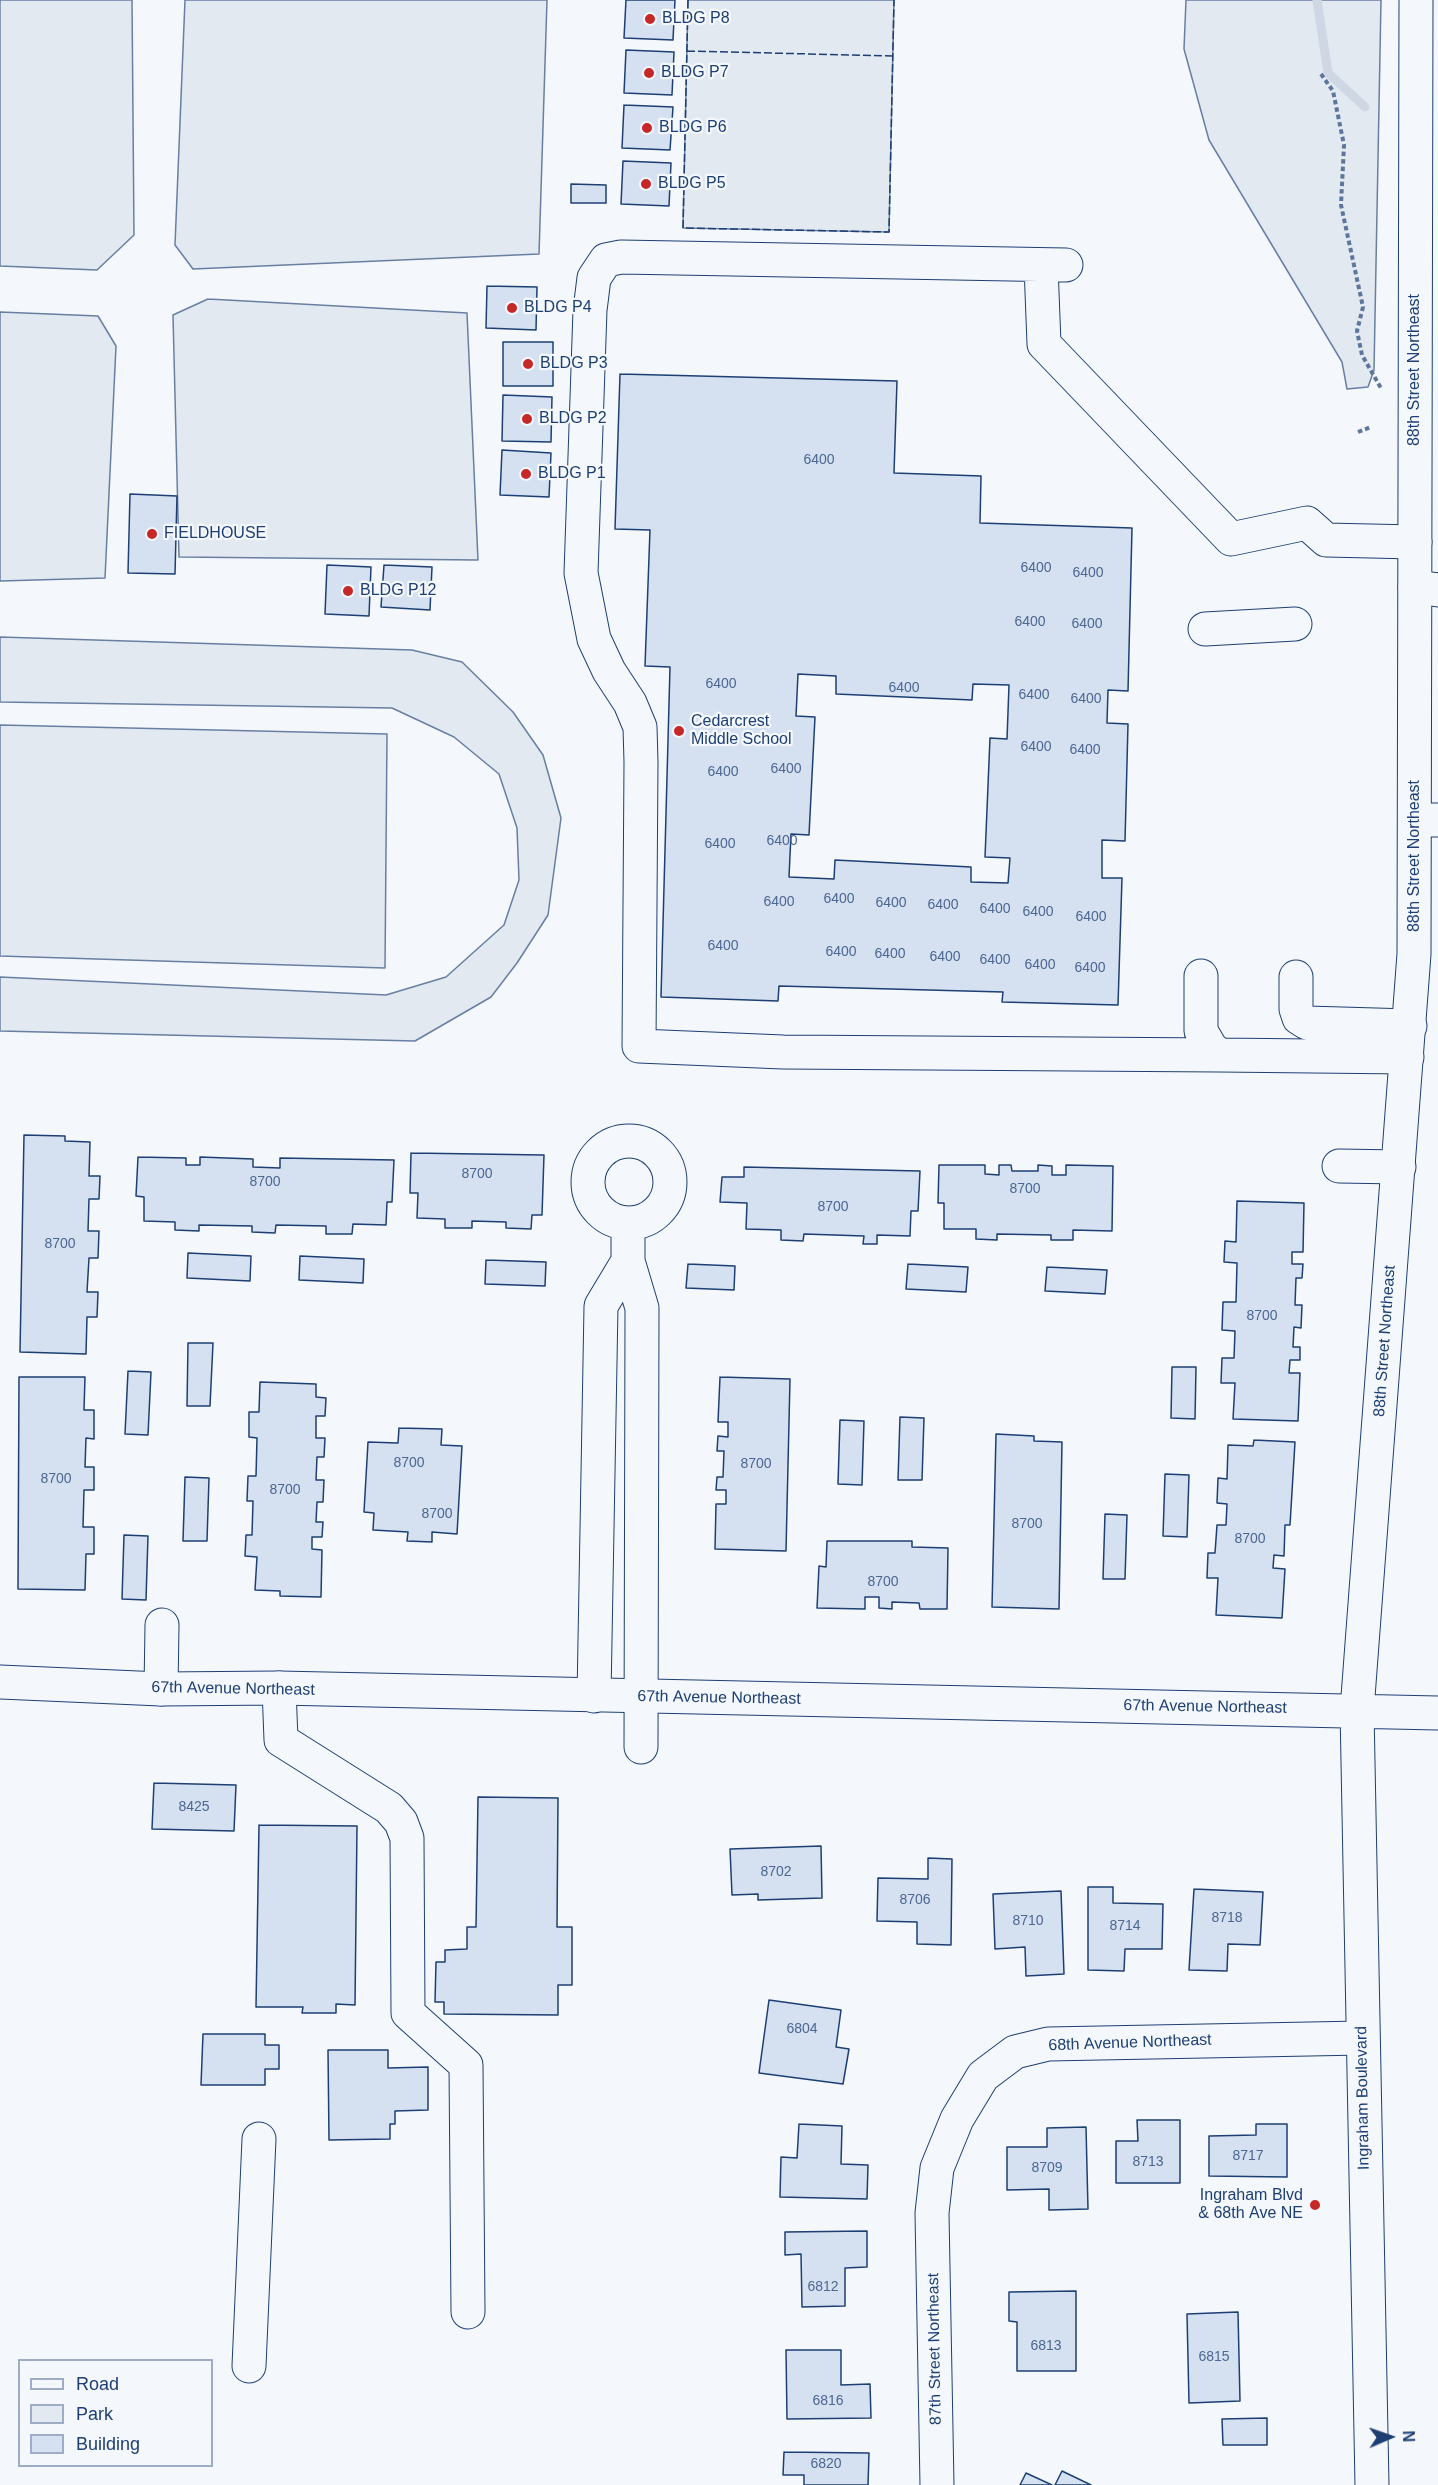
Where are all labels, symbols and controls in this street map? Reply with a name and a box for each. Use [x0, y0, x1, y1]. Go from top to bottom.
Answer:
place label: BLDG P8 [662, 9, 730, 29]
marker: BLDG P8 [643, 12, 657, 26]
place label: BLDG P7 [661, 63, 729, 83]
marker: BLDG P7 [642, 66, 656, 80]
place label: BLDG P6 [659, 118, 727, 138]
marker: BLDG P6 [640, 121, 654, 135]
place label: BLDG P5 [658, 174, 726, 194]
marker: BLDG P5 [639, 177, 653, 191]
street label: 88th Street Northeast [1405, 294, 1425, 446]
place label: BLDG P4 [524, 298, 592, 318]
marker: BLDG P4 [505, 301, 519, 315]
place label: BLDG P3 [540, 354, 608, 374]
marker: BLDG P3 [521, 357, 535, 371]
place label: BLDG P2 [539, 409, 607, 429]
marker: BLDG P2 [520, 412, 534, 426]
house number: 6400 [803, 452, 835, 468]
place label: BLDG P1 [538, 464, 606, 484]
marker: BLDG P1 [519, 467, 533, 481]
place label: FIELDHOUSE [164, 524, 266, 544]
marker: FIELDHOUSE [145, 527, 159, 541]
house number: 6400 [1020, 560, 1052, 576]
house number: 6400 [1072, 565, 1104, 581]
place label: BLDG P12 [360, 581, 436, 601]
marker: BLDG P12 [341, 584, 355, 598]
house number: 6400 [1014, 614, 1046, 630]
house number: 6400 [1071, 616, 1103, 632]
house number: 6400 [705, 676, 737, 692]
house number: 6400 [888, 680, 920, 696]
house number: 6400 [1018, 687, 1050, 703]
house number: 6400 [1070, 691, 1102, 707]
place label: Cedarcrest Middle School [691, 712, 792, 750]
marker: Cedarcrest Middle School [672, 724, 686, 738]
house number: 6400 [1020, 739, 1052, 755]
house number: 6400 [1069, 742, 1101, 758]
house number: 6400 [770, 761, 802, 777]
house number: 6400 [707, 764, 739, 780]
street label: 88th Street Northeast [1405, 780, 1425, 932]
house number: 6400 [766, 833, 798, 849]
house number: 6400 [704, 836, 736, 852]
house number: 6400 [823, 891, 855, 907]
house number: 6400 [763, 894, 795, 910]
house number: 6400 [875, 895, 907, 911]
house number: 6400 [927, 897, 959, 913]
house number: 6400 [979, 901, 1011, 917]
house number: 6400 [1022, 904, 1054, 920]
house number: 6400 [1075, 909, 1107, 925]
house number: 6400 [707, 938, 739, 954]
house number: 6400 [825, 944, 857, 960]
house number: 6400 [874, 946, 906, 962]
house number: 6400 [929, 949, 961, 965]
house number: 6400 [979, 952, 1011, 968]
house number: 6400 [1024, 957, 1056, 973]
house number: 6400 [1074, 960, 1106, 976]
house number: 8700 [461, 1166, 493, 1182]
house number: 8700 [249, 1174, 281, 1190]
house number: 8700 [1009, 1181, 1041, 1197]
house number: 8700 [817, 1199, 849, 1215]
house number: 8700 [44, 1236, 76, 1252]
street label: 88th Street Northeast [1370, 1264, 1400, 1418]
house number: 8700 [1246, 1308, 1278, 1324]
house number: 8700 [393, 1455, 425, 1471]
house number: 8700 [740, 1456, 772, 1472]
house number: 8700 [40, 1471, 72, 1487]
house number: 8700 [269, 1482, 301, 1498]
house number: 8700 [421, 1506, 453, 1522]
house number: 8700 [1011, 1516, 1043, 1532]
house number: 8700 [1234, 1531, 1266, 1547]
house number: 8700 [867, 1574, 899, 1590]
street label: 67th Avenue Northeast [151, 1678, 315, 1700]
street label: 67th Avenue Northeast [637, 1687, 801, 1709]
street label: 67th Avenue Northeast [1123, 1696, 1287, 1718]
house number: 8425 [178, 1799, 210, 1815]
house number: 8702 [760, 1864, 792, 1880]
house number: 8706 [899, 1892, 931, 1908]
house number: 8718 [1211, 1910, 1243, 1926]
house number: 8710 [1012, 1913, 1044, 1929]
house number: 8714 [1109, 1918, 1141, 1934]
house number: 6804 [786, 2021, 818, 2037]
street label: Ingraham Boulevard [1352, 2026, 1374, 2170]
street label: 68th Avenue Northeast [1048, 2031, 1212, 2055]
house number: 8717 [1232, 2148, 1264, 2164]
house number: 8713 [1132, 2154, 1164, 2170]
house number: 8709 [1031, 2160, 1063, 2176]
place label: Ingraham Blvd & 68th Ave NE [1198, 2186, 1303, 2224]
marker: Ingraham Blvd & 68th Ave NE [1308, 2198, 1322, 2212]
street label: 87th Street Northeast [924, 2273, 946, 2425]
house number: 6812 [807, 2279, 839, 2295]
house number: 6813 [1030, 2338, 1062, 2354]
house number: 6815 [1198, 2349, 1230, 2365]
legend [18, 2359, 213, 2467]
text: Road [76, 2374, 119, 2394]
house number: 6816 [812, 2393, 844, 2409]
text: Park [76, 2404, 113, 2424]
north arrow [1360, 2407, 1420, 2467]
text: N [1400, 2430, 1417, 2442]
text: Building [76, 2434, 140, 2454]
house number: 6820 [810, 2456, 842, 2472]

